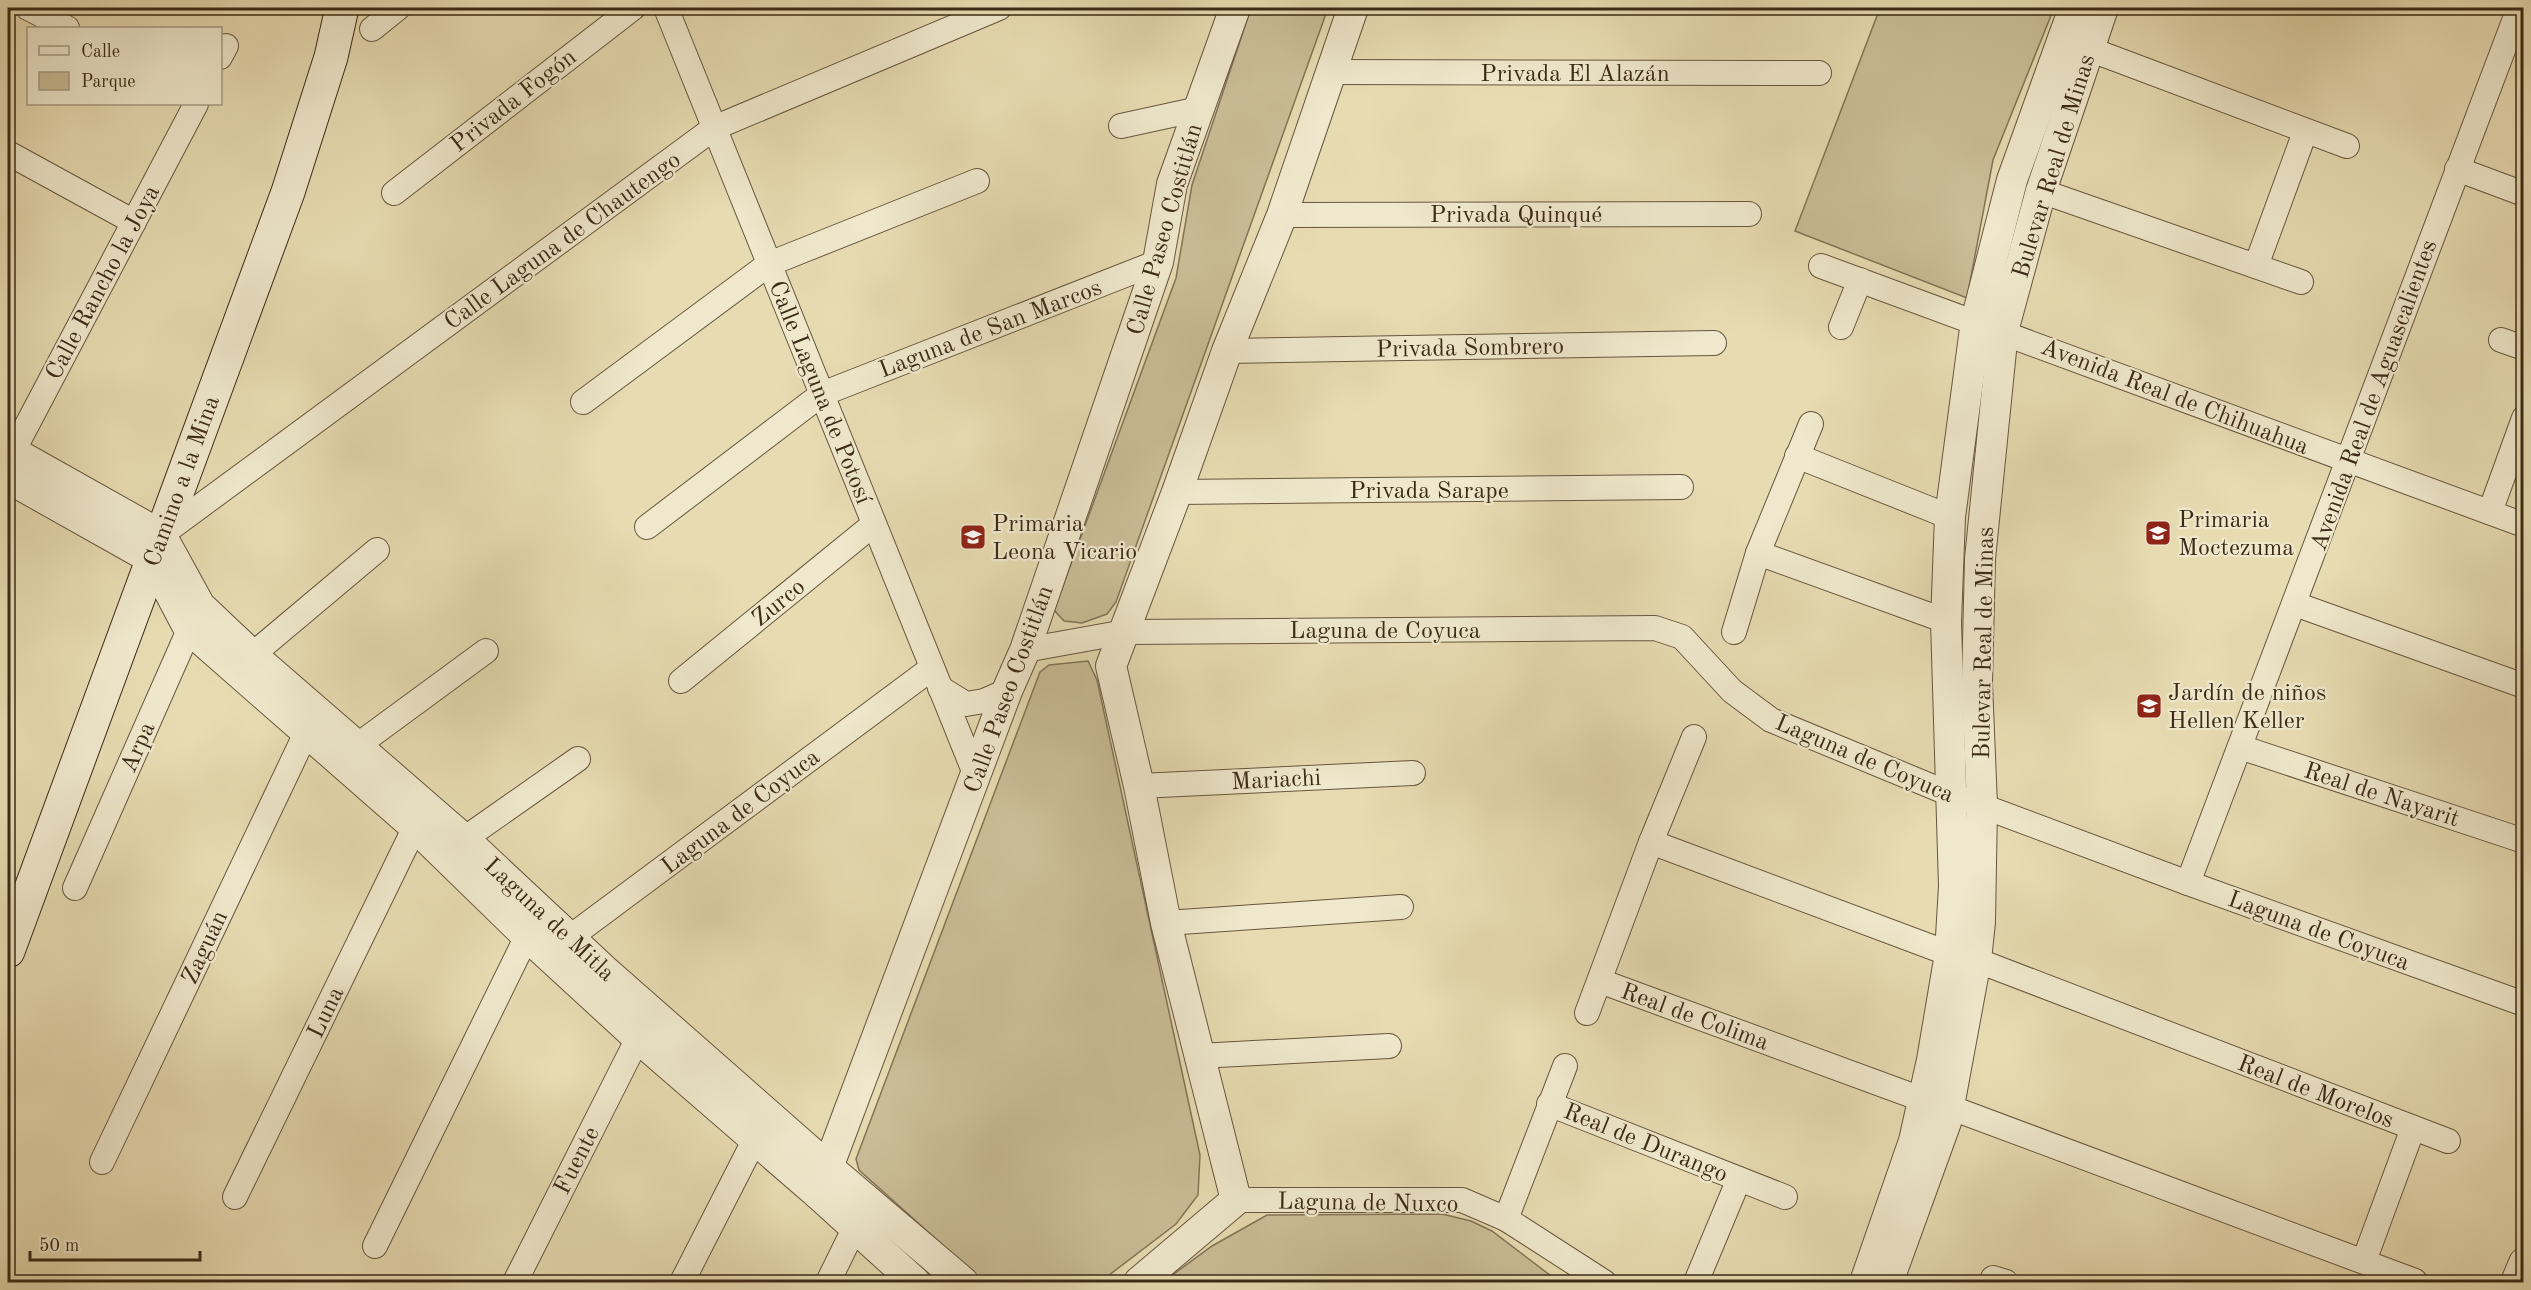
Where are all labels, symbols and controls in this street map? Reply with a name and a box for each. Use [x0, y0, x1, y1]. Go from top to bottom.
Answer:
legend [27, 27, 222, 105]
text: Calle [81, 43, 120, 61]
street label: Privada Fogón [447, 45, 581, 158]
street label: Bulevar Real de Minas [2009, 52, 2100, 281]
street label: Privada El Alazán [1480, 63, 1670, 87]
text: Parque [81, 73, 136, 91]
street label: Calle Paseo Costitlán [1124, 121, 1208, 338]
street label: Calle Laguna de Chautengo [441, 148, 686, 335]
street label: Calle Rancho la Joya [42, 182, 165, 384]
street label: Privada Quinqué [1430, 204, 1602, 228]
street label: Avenida Real de Aguascalientes [2307, 237, 2442, 554]
street label: Laguna de San Marcos [876, 276, 1105, 383]
street label: Calle Laguna de Potosí [763, 278, 875, 508]
street label: Privada Sombrero [1376, 335, 1564, 363]
street label: Avenida Real de Chihuahua [2037, 336, 2312, 460]
street label: Camino a la Mina [141, 393, 225, 570]
street label: Privada Sarape [1349, 480, 1509, 504]
place label: Primaria Moctezuma [2178, 509, 2294, 561]
place label: Primaria Leona Vicario [992, 513, 1137, 565]
school or university icon: Primaria Moctezuma [2143, 518, 2173, 548]
school or university icon: Primaria Leona Vicario [958, 522, 988, 552]
street label: Bulevar Real de Minas [1971, 527, 1999, 760]
street label: Zurco [748, 575, 810, 632]
street label: Calle Paseo Costitlán [961, 583, 1059, 797]
street label: Laguna de Coyuca [1289, 620, 1481, 644]
place label: Jardín de niños Hellen Keller [2168, 682, 2326, 734]
school or university icon: Jardín de niños Hellen Keller [2134, 691, 2164, 721]
street label: Laguna de Coyuca [1771, 711, 1957, 808]
street label: Arpa [117, 719, 161, 777]
street label: Laguna de Coyuca [658, 745, 825, 880]
street label: Real de Nayarit [2301, 759, 2462, 832]
street label: Mariachi [1230, 767, 1322, 795]
street label: Laguna de Mitla [479, 854, 619, 987]
street label: Laguna de Coyuca [2224, 888, 2412, 976]
street label: Zaguán [178, 907, 233, 988]
street label: Real de Colima [1617, 980, 1772, 1056]
street label: Luna [304, 983, 349, 1042]
street label: Real de Morelos [2234, 1052, 2397, 1134]
street label: Real de Durango [1560, 1100, 1731, 1188]
street label: Fuente [551, 1123, 605, 1199]
street label: Laguna de Nuxco [1277, 1190, 1459, 1218]
scale bar [30, 1224, 200, 1262]
text: 50 m [39, 1237, 79, 1255]

